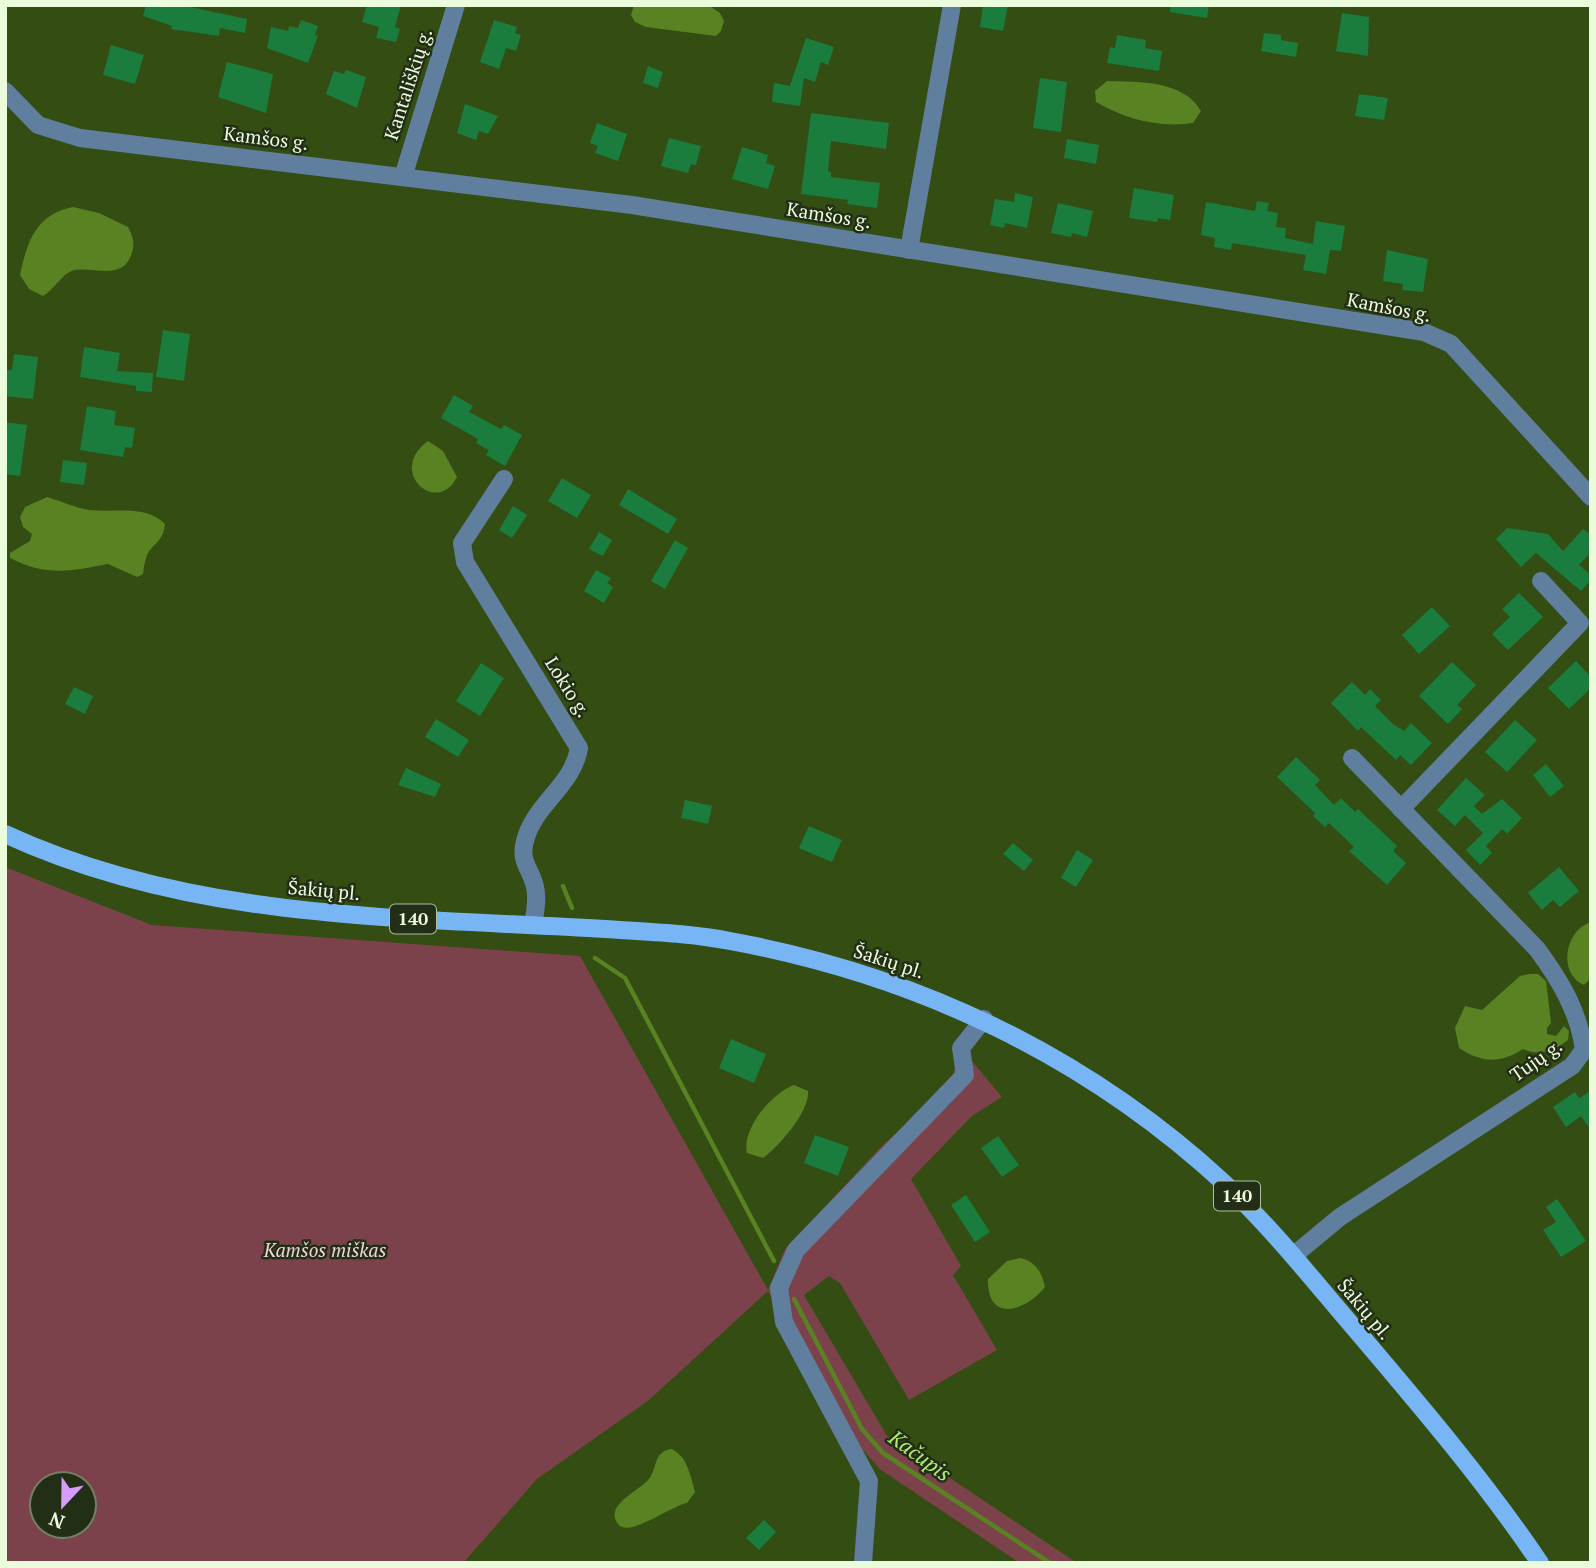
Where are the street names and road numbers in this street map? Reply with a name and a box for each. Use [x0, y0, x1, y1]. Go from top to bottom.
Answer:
street label: Kantališkių g. [378, 25, 437, 143]
street label: Kamšos g. [222, 120, 310, 155]
street label: Kamšos g. [785, 196, 873, 234]
street label: Kamšos g. [1345, 286, 1433, 327]
street label: Lokio g. [540, 652, 597, 722]
street label: Šakių pl. [287, 874, 361, 905]
road number: 140 [390, 904, 436, 934]
street label: Šakių pl. [851, 937, 928, 984]
street label: Tujų g. [1505, 1033, 1567, 1087]
road number: 140 [1214, 1182, 1260, 1210]
street label: Šakių pl. [1332, 1273, 1398, 1345]

